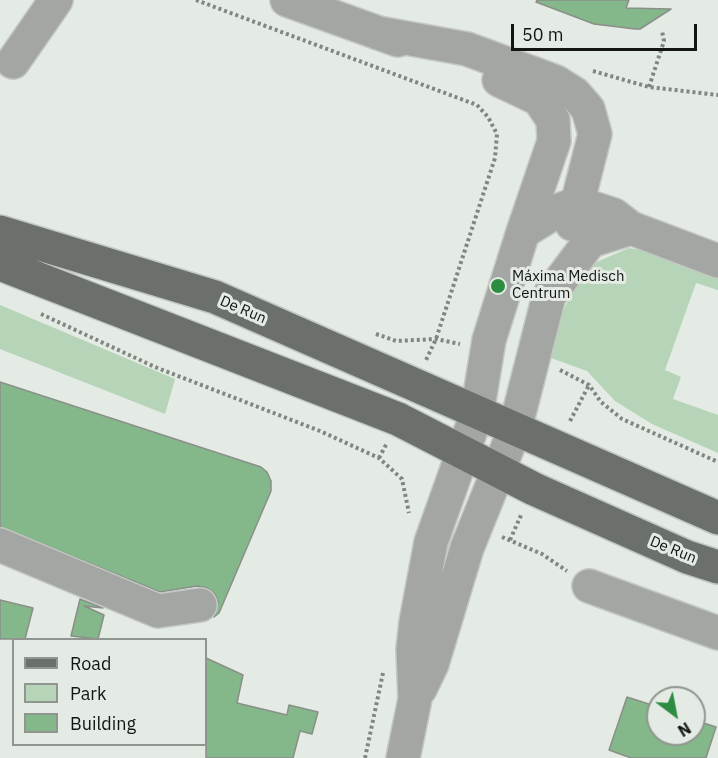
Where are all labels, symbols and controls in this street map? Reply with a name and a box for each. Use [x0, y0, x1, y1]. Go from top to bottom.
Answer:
scale bar [514, 12, 700, 50]
text: 50 m [522, 23, 564, 46]
place label: Máxima Medisch Centrum [512, 268, 624, 303]
marker: Máxima Medisch Centrum [489, 277, 507, 295]
street label: De Run [217, 292, 269, 328]
street label: De Run [647, 533, 699, 567]
legend [12, 638, 207, 746]
text: Road [70, 652, 111, 675]
text: Park [70, 682, 106, 705]
north arrow [646, 686, 706, 746]
text: Building [70, 712, 136, 735]
text: N [674, 718, 695, 741]

